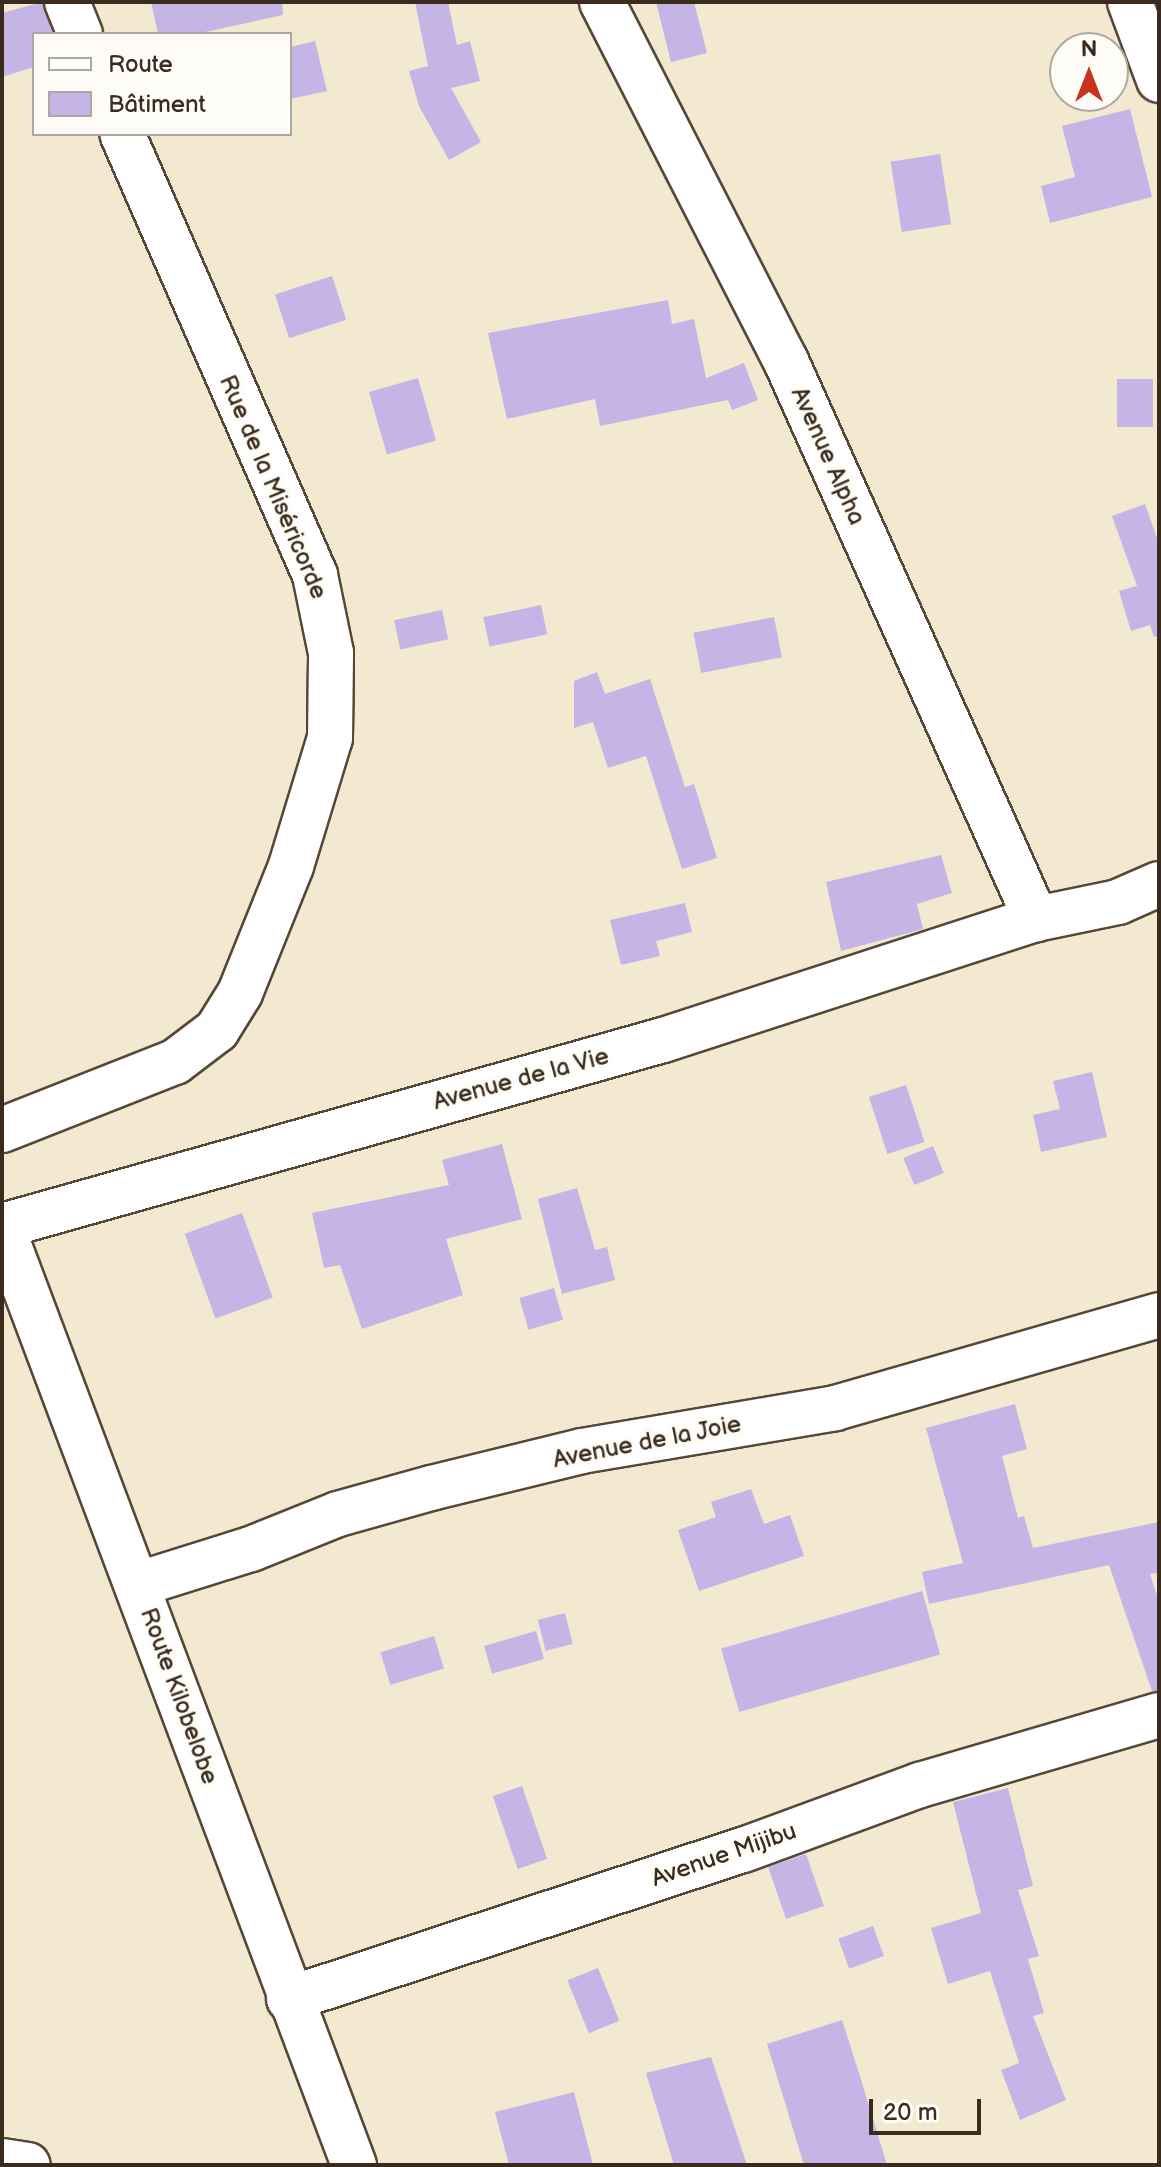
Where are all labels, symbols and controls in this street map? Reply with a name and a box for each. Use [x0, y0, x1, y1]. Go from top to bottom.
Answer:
legend [32, 32, 292, 136]
north arrow [1049, 32, 1129, 112]
text: N [1081, 36, 1097, 63]
text: Route [108, 50, 173, 79]
text: Bâtiment [108, 90, 206, 119]
street label: Rue de la Miséricorde [213, 371, 333, 603]
street label: Avenue Alpha [785, 383, 871, 529]
street label: Avenue de la Vie [430, 1042, 612, 1116]
street label: Avenue de la Joie [550, 1410, 744, 1474]
street label: Route Kilobelobe [134, 1604, 224, 1788]
street label: Avenue Mijibu [648, 1817, 800, 1893]
scale bar [873, 2083, 985, 2133]
text: 20 m [883, 2098, 938, 2127]

